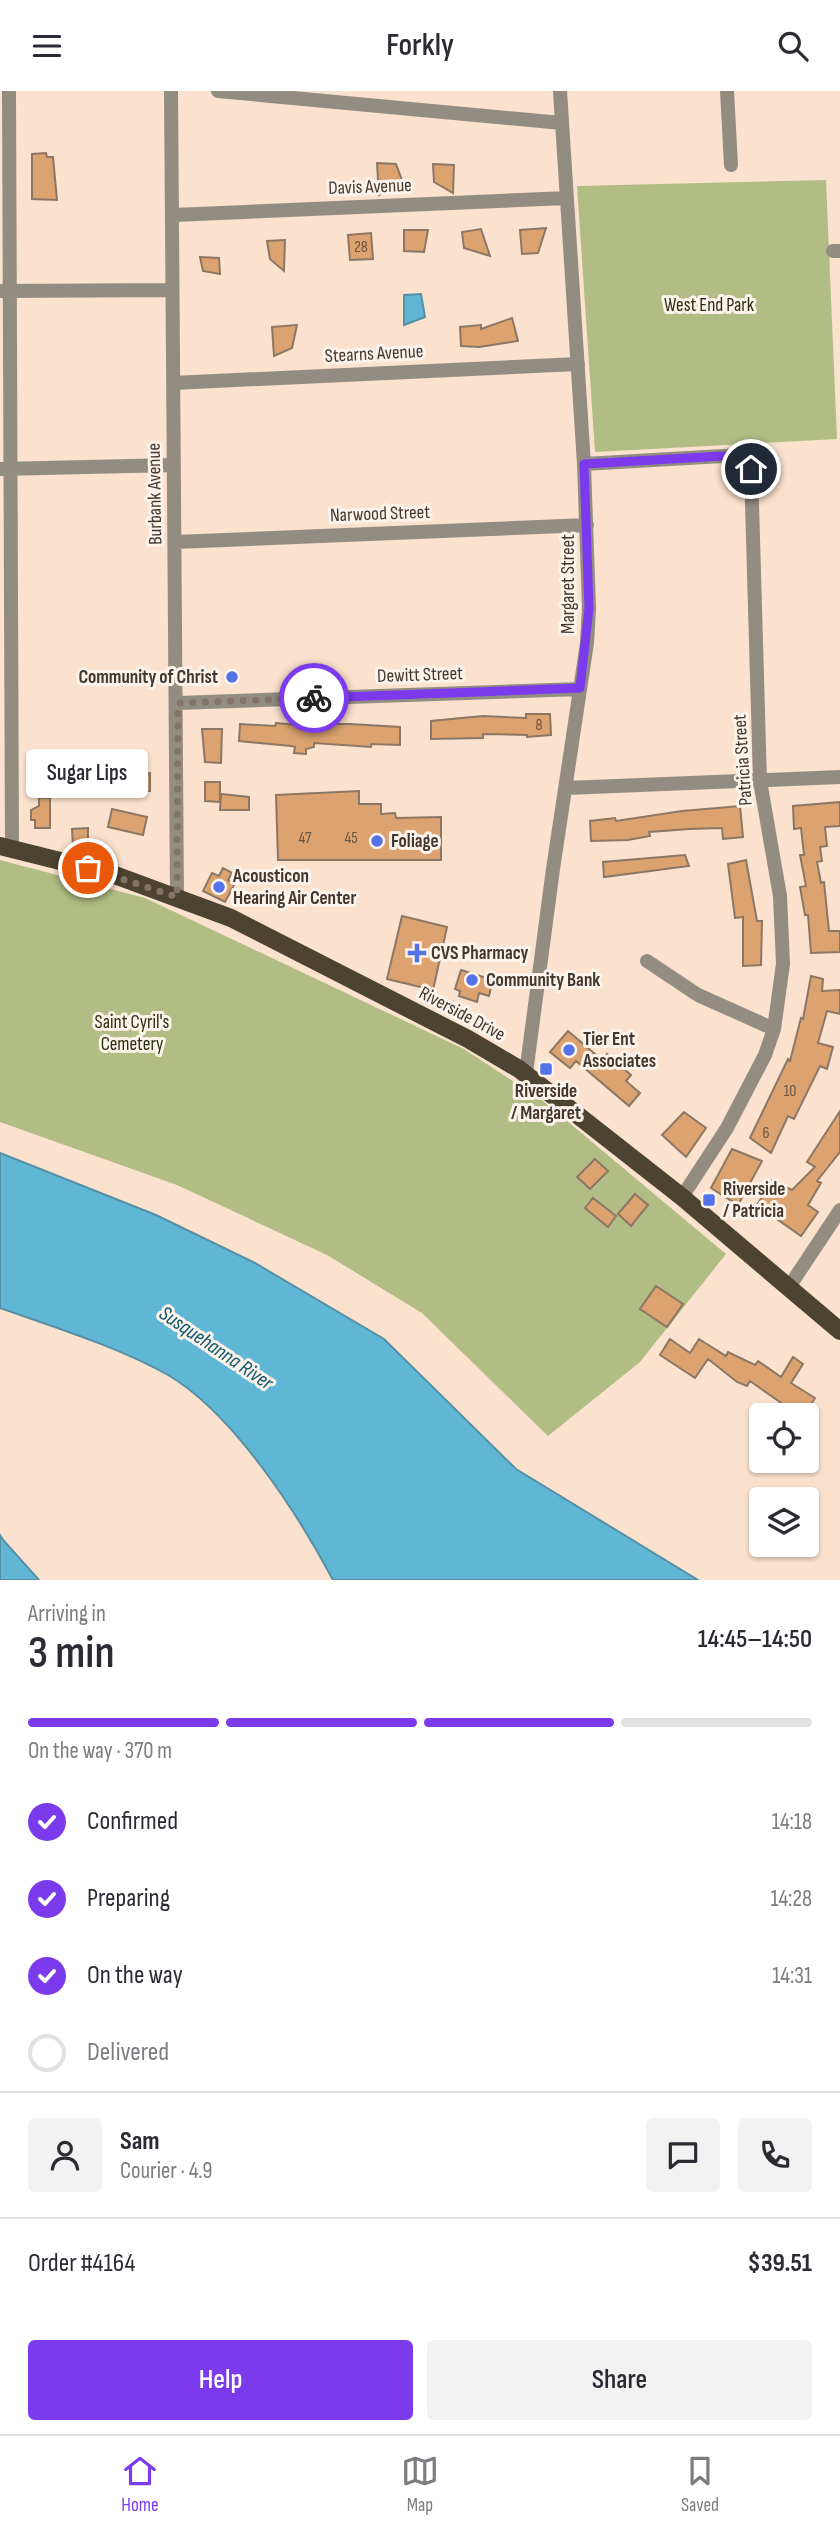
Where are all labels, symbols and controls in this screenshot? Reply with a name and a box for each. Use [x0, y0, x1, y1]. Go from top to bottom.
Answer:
text: Forkly [386, 26, 454, 65]
icon: menu [28, 27, 66, 65]
icon: search [774, 27, 812, 65]
street label: Davis Avenue [328, 174, 412, 200]
house number: 28 [354, 238, 368, 257]
park label: West End Park [664, 294, 755, 317]
street label: Stearns Avenue [324, 340, 424, 368]
pin [721, 439, 781, 499]
street label: Burbank Avenue [143, 443, 167, 545]
icon: home [732, 450, 770, 488]
street label: Narwood Street [330, 501, 431, 527]
street label: Margaret Street [557, 534, 580, 634]
street label: Dewitt Street [377, 662, 463, 688]
courier [279, 663, 349, 733]
place label: Community of Christ [78, 666, 218, 689]
marker: Community of Christ [224, 669, 240, 685]
icon: bike [295, 679, 333, 717]
street label: Patricia Street [728, 713, 758, 806]
house number: 8 [535, 716, 543, 735]
callout: Sugar Lips [27, 749, 149, 798]
text: Sugar Lips [47, 759, 127, 787]
house number: 47 [299, 829, 312, 848]
house number: 45 [344, 829, 358, 848]
place label: Foliage [391, 830, 439, 853]
marker: Foliage [369, 833, 385, 849]
pin [58, 838, 118, 898]
icon: bag [69, 849, 107, 887]
place label: Acousticon Hearing Air Center [232, 865, 356, 910]
marker: Acousticon Hearing Air Center [211, 879, 227, 895]
place label: CVS Pharmacy [431, 942, 529, 965]
marker: CVS Pharmacy [409, 945, 425, 961]
place label: Community Bank [486, 969, 600, 992]
marker: Community Bank [464, 972, 480, 988]
street label: Riverside Drive [415, 982, 509, 1046]
park label: Saint Cyril's Cemetery [95, 1011, 170, 1056]
place label: Tier Ent Associates [582, 1028, 656, 1073]
marker: Tier Ent Associates [561, 1042, 577, 1058]
marker: Riverside / Margaret [538, 1061, 554, 1077]
place label: Riverside / Margaret [511, 1080, 581, 1125]
house number: 10 [784, 1082, 796, 1101]
house number: 6 [762, 1124, 770, 1143]
place label: Riverside / Patricia [723, 1178, 785, 1223]
marker: Riverside / Patricia [701, 1192, 717, 1208]
water label: Susquehanna River [154, 1301, 279, 1396]
map controls [749, 1403, 819, 1557]
button: locate [749, 1403, 819, 1473]
button: layers [749, 1487, 819, 1557]
text: Arriving in [28, 1600, 106, 1628]
text: 14:45–14:50 [698, 1624, 812, 1655]
text: 3 min [28, 1626, 115, 1681]
text: On the way · 370 m [28, 1737, 172, 1765]
icon: check [28, 1803, 66, 1841]
text: Confirmed [87, 1806, 178, 1837]
text: 14:18 [772, 1808, 812, 1836]
icon: check [28, 1880, 66, 1918]
text: Preparing [87, 1883, 170, 1914]
text: 14:28 [770, 1885, 812, 1913]
icon: check [28, 1957, 66, 1995]
text: On the way [87, 1960, 183, 1991]
text: 14:31 [772, 1962, 812, 1990]
text: Delivered [87, 2037, 169, 2068]
button: person [28, 2118, 102, 2192]
button: chat [646, 2118, 720, 2192]
button: phone [738, 2118, 812, 2192]
text: Sam [120, 2126, 160, 2157]
text: Courier · 4.9 [120, 2157, 212, 2185]
text: Order #4164 [28, 2248, 135, 2279]
text: $39.51 [748, 2248, 812, 2279]
button: Help [28, 2340, 413, 2420]
button: Share [427, 2340, 812, 2420]
tab: Home [121, 2452, 159, 2517]
tab: Map [401, 2452, 439, 2517]
tab: Saved [681, 2452, 719, 2517]

